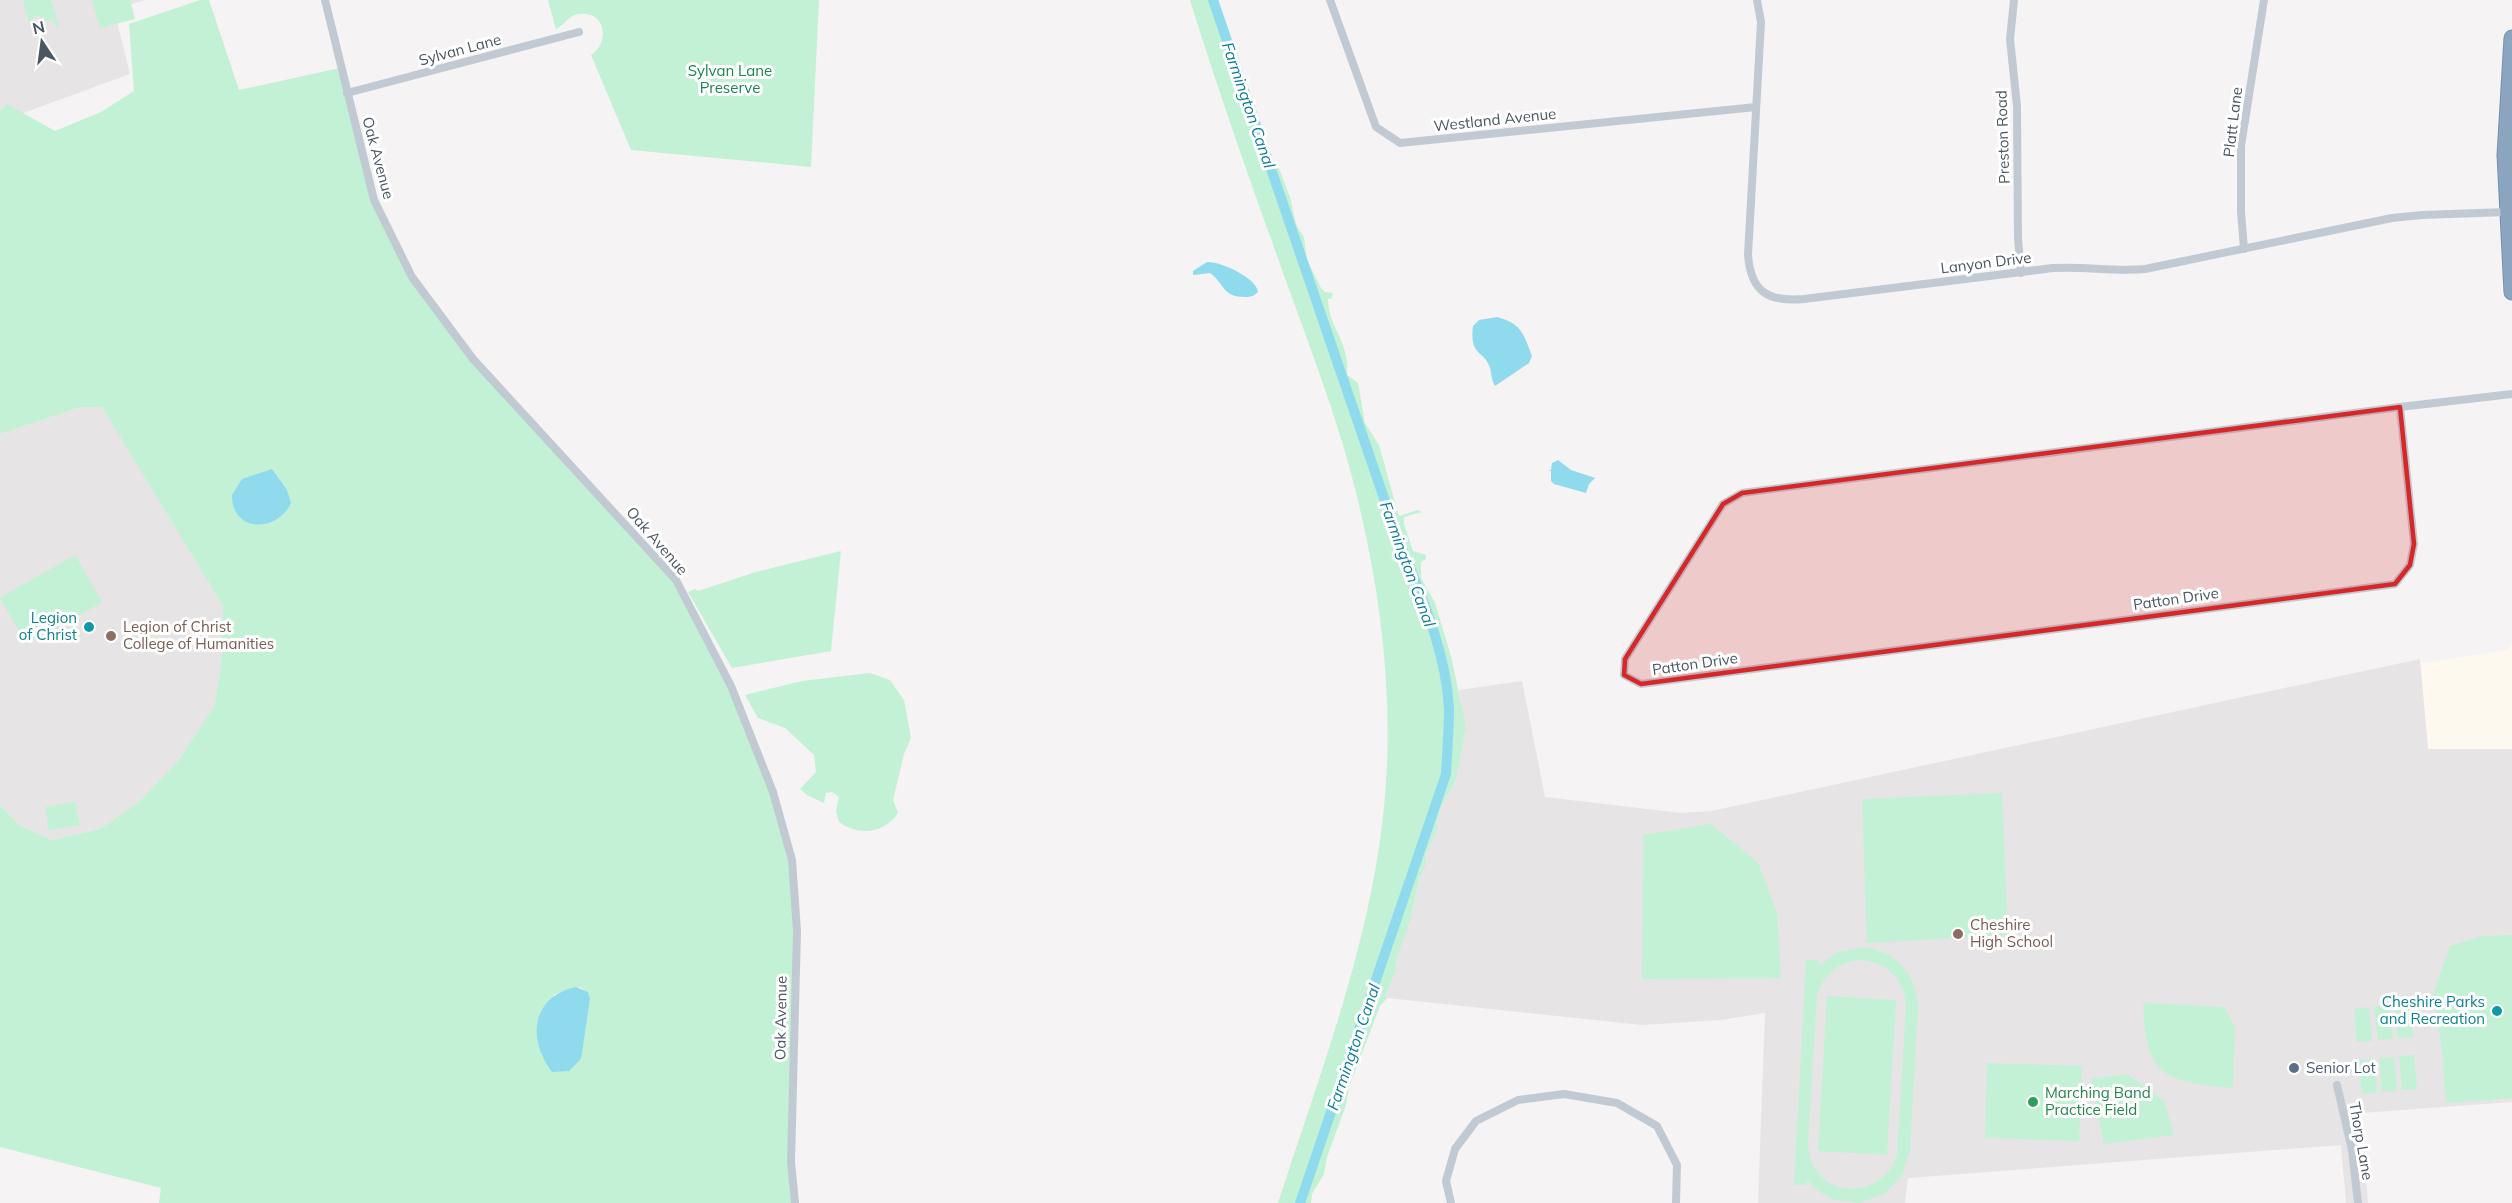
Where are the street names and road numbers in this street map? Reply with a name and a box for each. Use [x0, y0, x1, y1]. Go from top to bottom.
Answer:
street label: Sylvan Lane [417, 29, 503, 70]
street label: Platt Lane [2219, 86, 2246, 158]
street label: Preston Road [1991, 90, 2014, 184]
street label: Westland Avenue [1433, 104, 1557, 135]
street label: Oak Avenue [358, 115, 399, 201]
street label: Lanyon Drive [1939, 248, 2032, 277]
street label: Oak Avenue [622, 503, 692, 579]
street label: Patton Drive [2132, 583, 2220, 614]
street label: Patton Drive [1651, 648, 1739, 679]
street label: Oak Avenue [770, 976, 791, 1060]
street label: Thorp Lane [2345, 1100, 2378, 1181]

